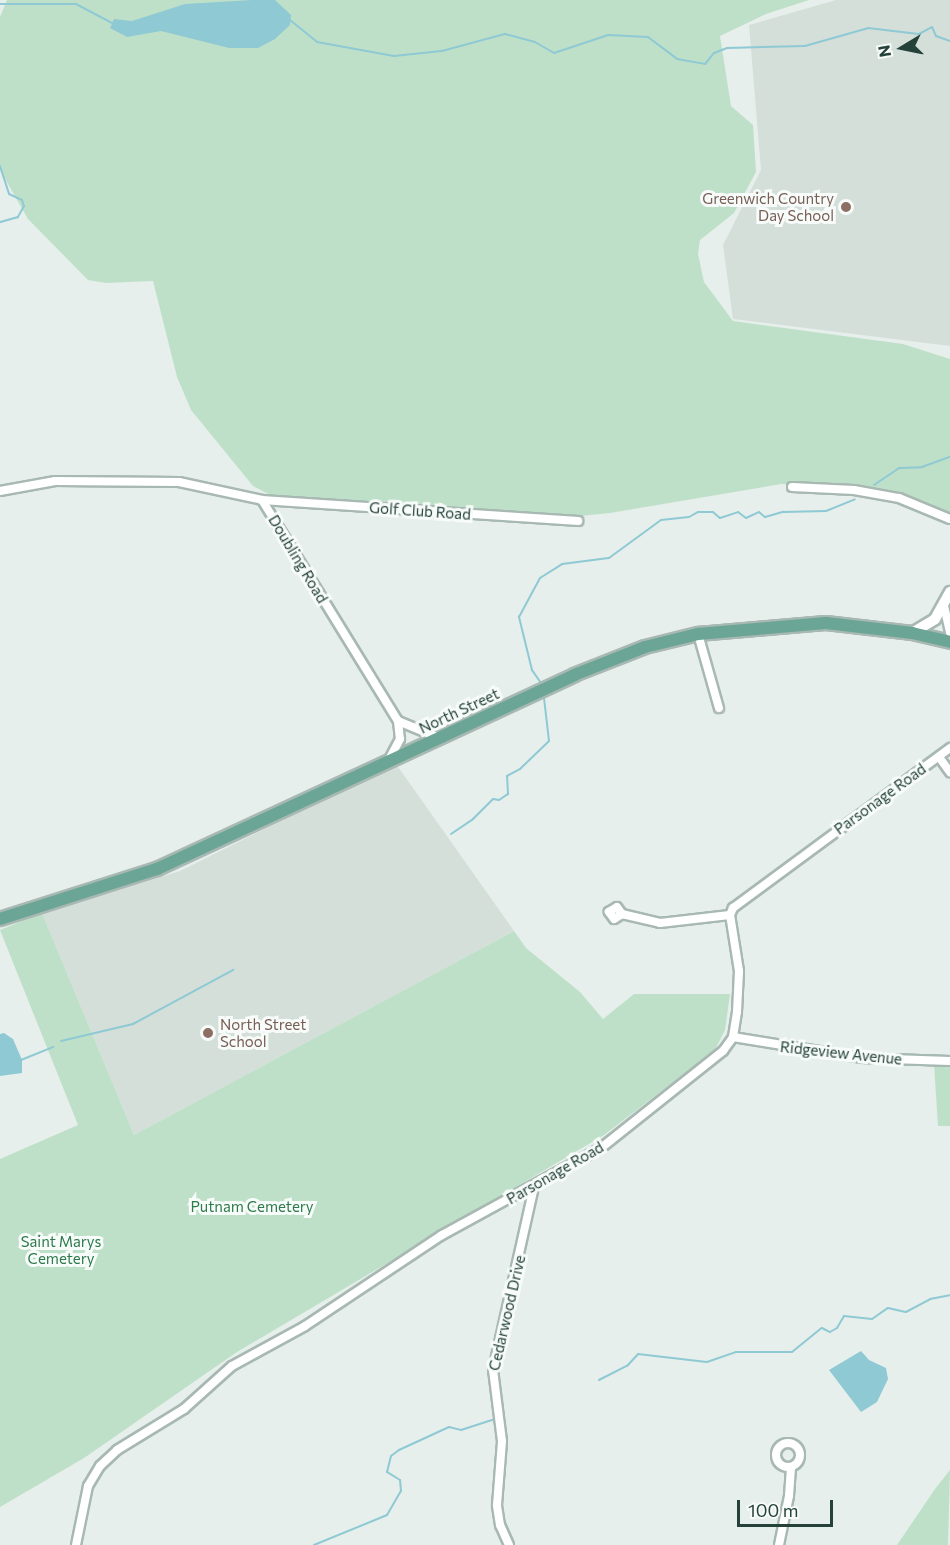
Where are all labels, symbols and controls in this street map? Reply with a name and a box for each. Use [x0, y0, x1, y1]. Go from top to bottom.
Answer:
north arrow [872, 18, 932, 78]
text: N [873, 44, 894, 59]
place label: Greenwich Country Day School [702, 189, 834, 224]
marker: Greenwich Country Day School [839, 200, 853, 214]
street label: Golf Club Road [369, 498, 471, 524]
street label: Doubling Road [265, 512, 331, 606]
street label: North Street [416, 685, 502, 737]
street label: Parsonage Road [831, 760, 929, 838]
place label: North Street School [220, 1015, 306, 1050]
marker: North Street School [201, 1026, 215, 1040]
street label: Ridgeview Avenue [779, 1038, 903, 1068]
street label: Parsonage Road [503, 1138, 607, 1208]
park label: Putnam Cemetery [190, 1198, 314, 1216]
park label: Saint Marys Cemetery [21, 1232, 101, 1267]
street label: Cedarwood Drive [485, 1253, 529, 1373]
scale bar [740, 1488, 836, 1526]
text: 100 m [748, 1499, 798, 1521]

